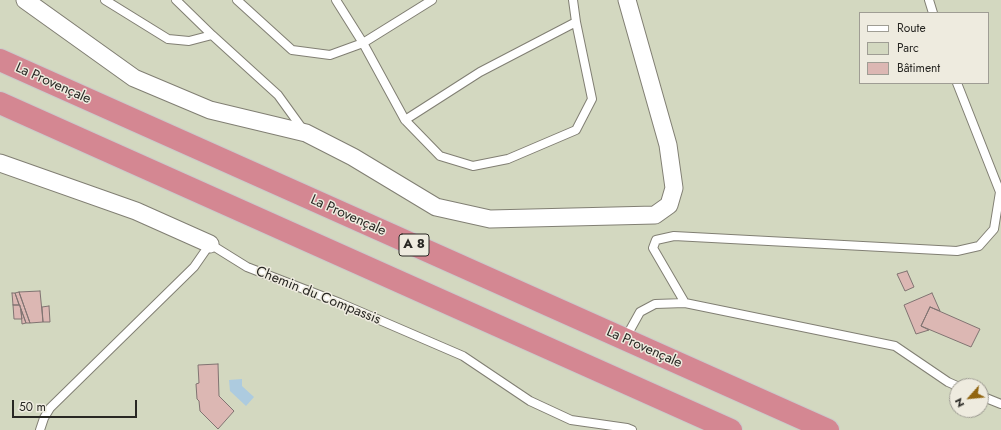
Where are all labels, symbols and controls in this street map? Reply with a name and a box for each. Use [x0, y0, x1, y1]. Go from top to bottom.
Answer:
legend [859, 12, 989, 84]
text: Route [897, 19, 926, 37]
text: Parc [897, 39, 919, 57]
text: Bâtiment [897, 59, 940, 77]
street label: La Provençale [13, 60, 93, 108]
street label: La Provençale [308, 192, 388, 240]
road number: A 8 [399, 234, 429, 256]
street label: Chemin du Compassis [253, 263, 383, 329]
street label: La Provençale [604, 324, 684, 372]
north arrow [949, 378, 989, 418]
scale bar [14, 392, 139, 418]
text: N [950, 395, 968, 411]
text: 50 m [19, 398, 46, 416]

